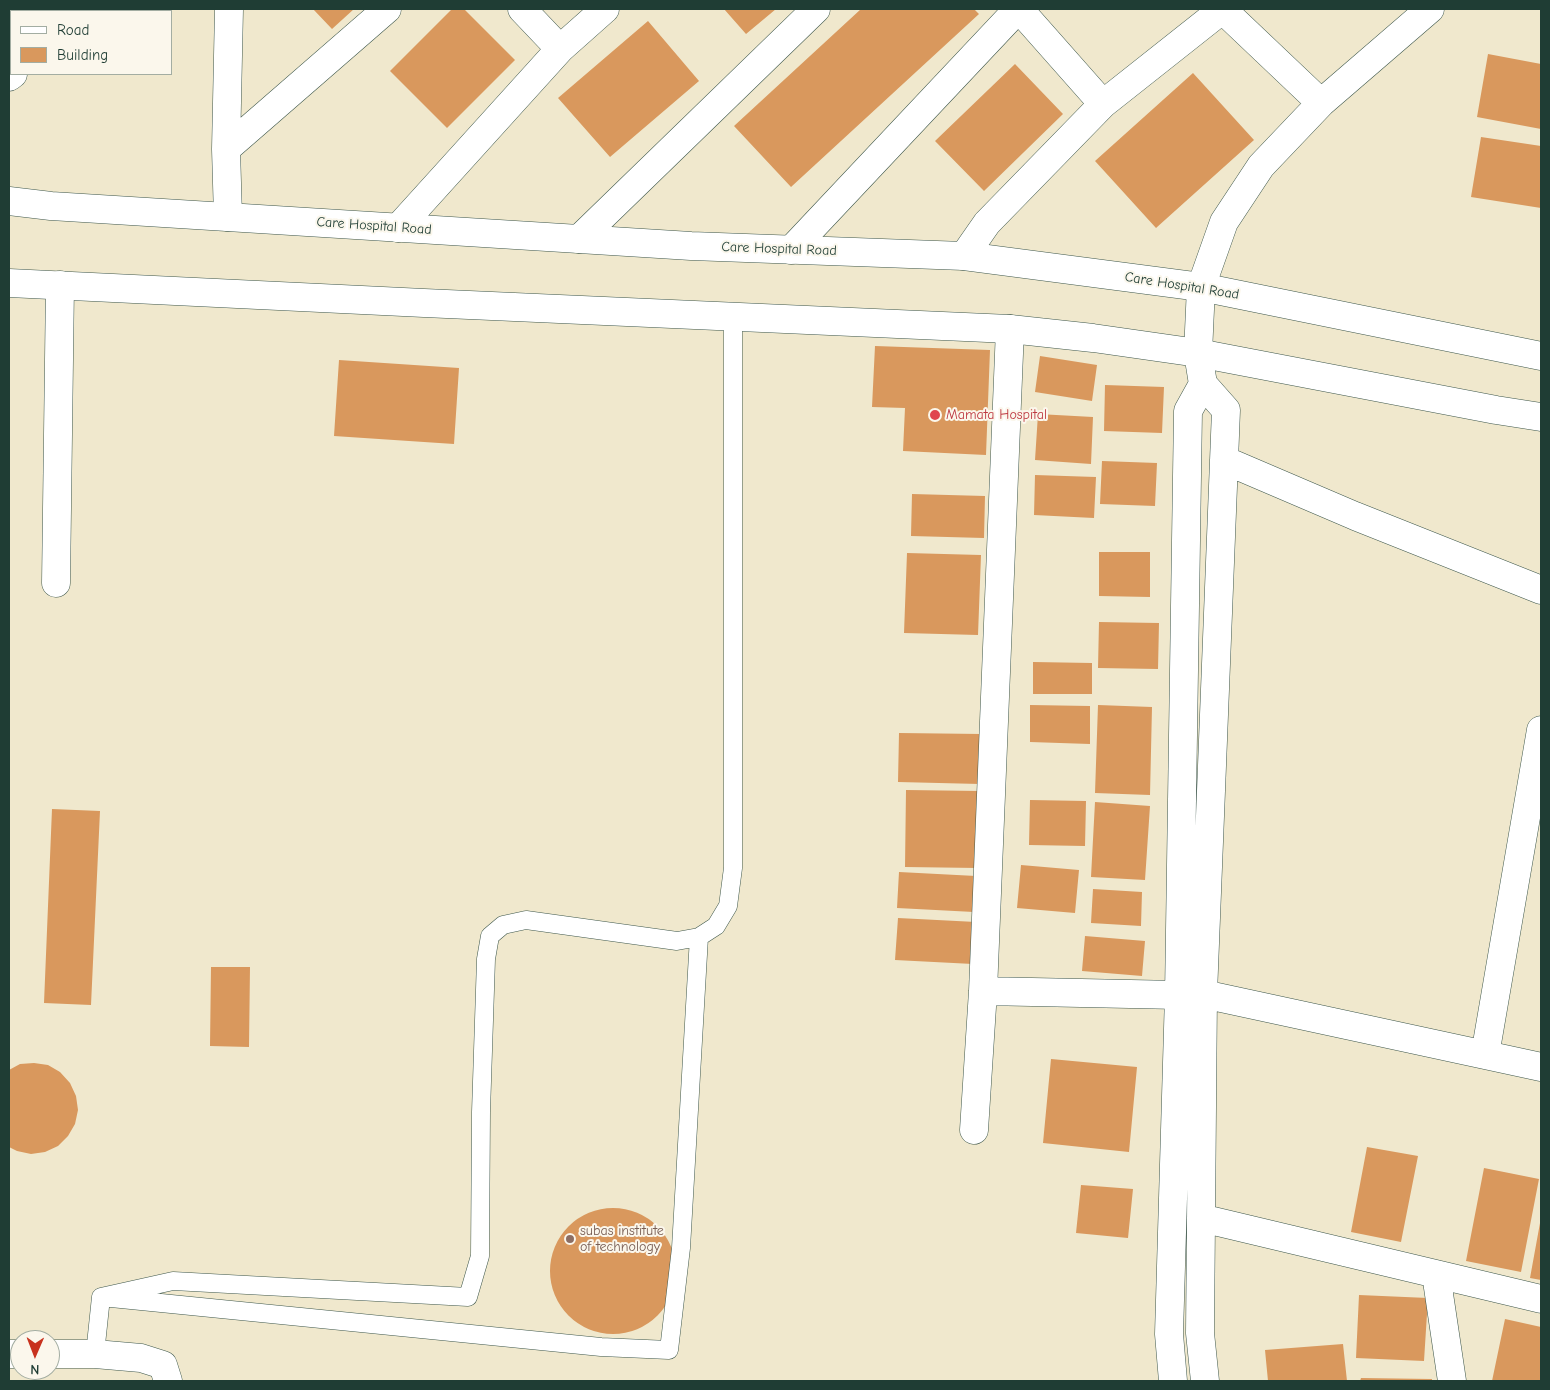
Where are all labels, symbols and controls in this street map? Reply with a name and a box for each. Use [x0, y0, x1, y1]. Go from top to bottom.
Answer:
legend [10, 10, 172, 75]
text: Road [57, 21, 89, 39]
text: Building [57, 46, 108, 64]
street label: Care Hospital Road [316, 214, 432, 238]
street label: Care Hospital Road [721, 239, 837, 259]
street label: Care Hospital Road [1124, 269, 1240, 303]
place label: Mamata Hospital [946, 407, 1047, 423]
marker: Mamata Hospital [928, 408, 942, 422]
place label: subas institute of technology [580, 1223, 664, 1256]
marker: subas institute of technology [564, 1233, 576, 1245]
north arrow [10, 1330, 60, 1380]
text: N [30, 1361, 39, 1378]

